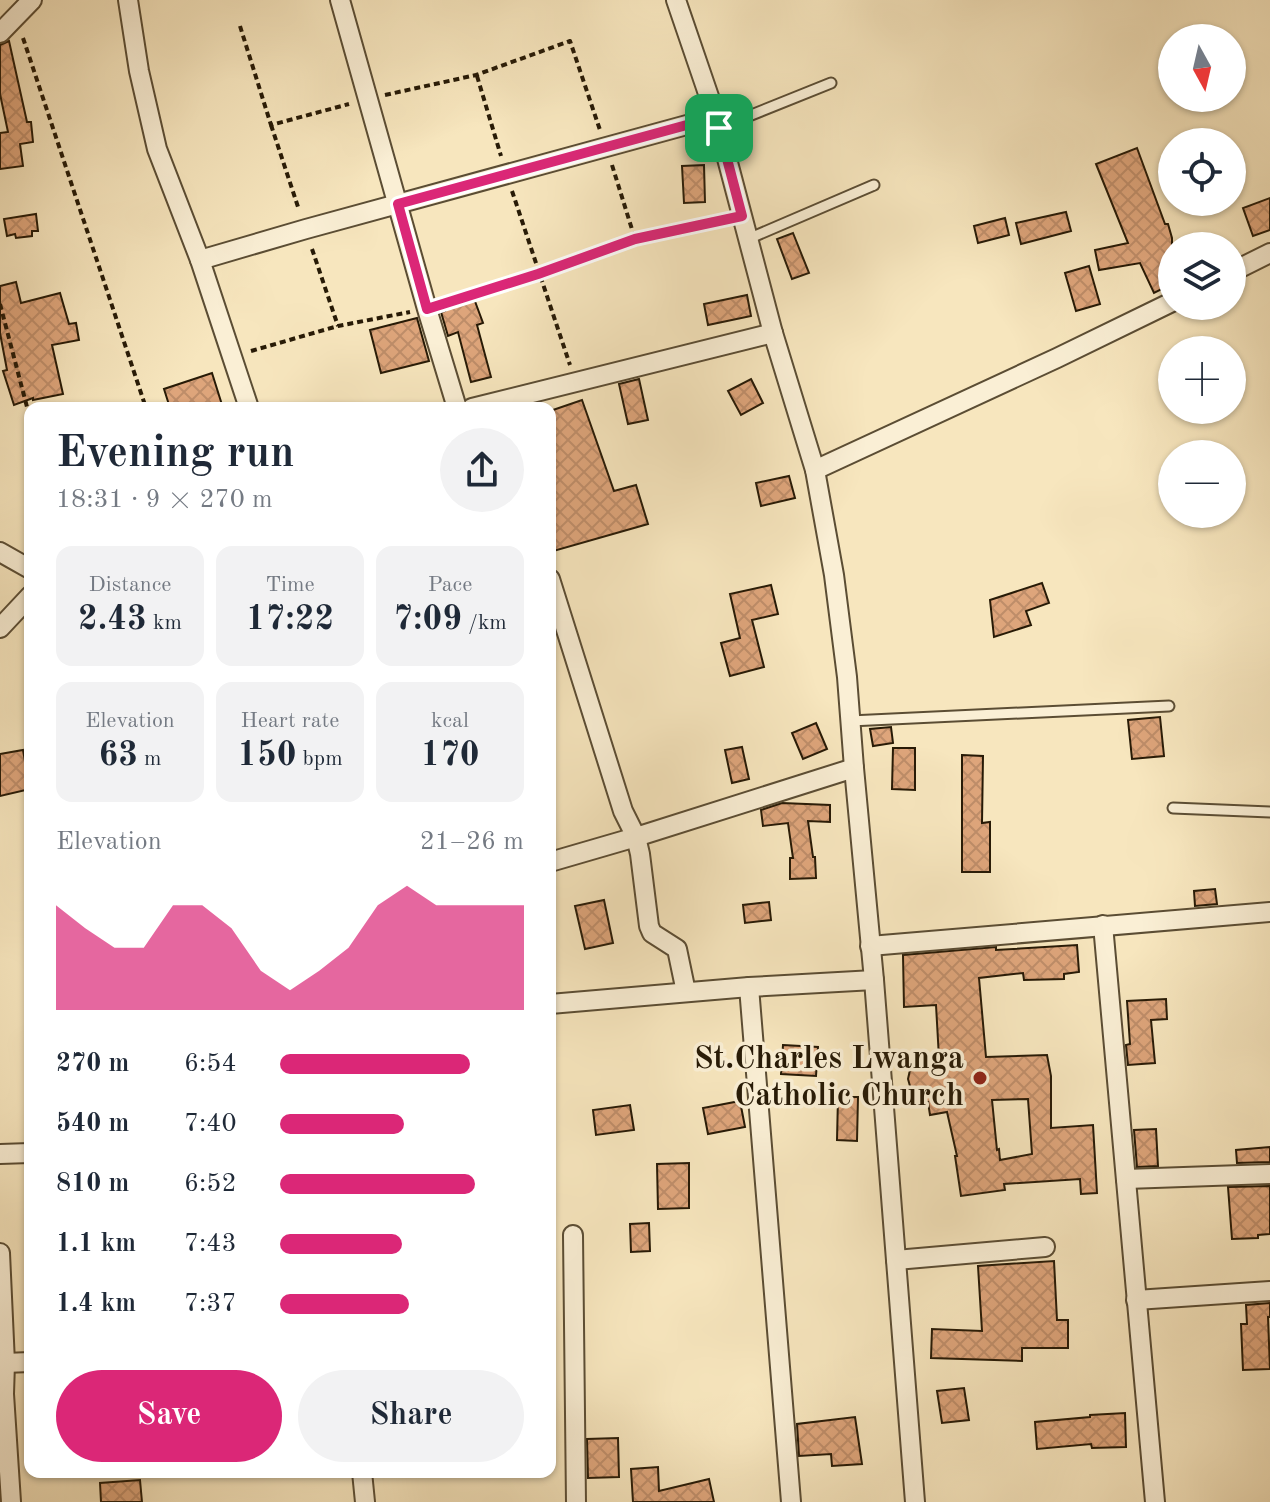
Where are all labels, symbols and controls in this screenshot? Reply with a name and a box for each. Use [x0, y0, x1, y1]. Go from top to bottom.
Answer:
north arrow [1158, 24, 1246, 112]
map controls [1158, 24, 1246, 528]
pin [685, 94, 753, 162]
icon: arrive [697, 106, 741, 150]
button: locate [1158, 128, 1246, 216]
button: layers [1158, 232, 1246, 320]
button: + [1158, 336, 1246, 424]
button: share [440, 428, 524, 512]
text: Evening run [56, 432, 294, 476]
button: − [1158, 440, 1246, 528]
text: 18:31 · 9 × 270 m [56, 487, 273, 513]
text: Distance [89, 574, 171, 596]
text: Time [265, 574, 315, 596]
text: Pace [428, 574, 472, 596]
text: 2.43 [78, 603, 147, 637]
text: 17:22 [246, 603, 334, 637]
text: 7:09 [393, 603, 462, 637]
text: km [147, 612, 182, 634]
text: /km [462, 612, 507, 634]
text: Elevation [85, 710, 175, 732]
text: Heart rate [241, 710, 339, 732]
text: kcal [431, 710, 469, 732]
text: 63 [98, 739, 138, 773]
text: 150 [237, 739, 296, 773]
text: 170 [420, 739, 480, 773]
text: m [138, 748, 162, 770]
text: bpm [296, 748, 343, 770]
text: Elevation [56, 829, 162, 855]
text: 21–26 m [420, 829, 524, 855]
place label: St.Charles Lwanga Catholic Church [694, 1044, 964, 1113]
text: 270 m [56, 1051, 129, 1077]
text: 6:54 [184, 1051, 237, 1077]
marker: St.Charles Lwanga Catholic Church [971, 1069, 989, 1087]
text: 540 m [56, 1111, 129, 1137]
text: 7:40 [184, 1111, 237, 1137]
text: 810 m [56, 1171, 129, 1197]
text: 6:52 [184, 1171, 237, 1197]
text: 1.1 km [56, 1231, 136, 1257]
text: 7:43 [184, 1231, 237, 1257]
text: 1.4 km [56, 1291, 136, 1317]
text: 7:37 [184, 1291, 237, 1317]
button: Save [56, 1370, 282, 1462]
button: Share [298, 1370, 524, 1462]

